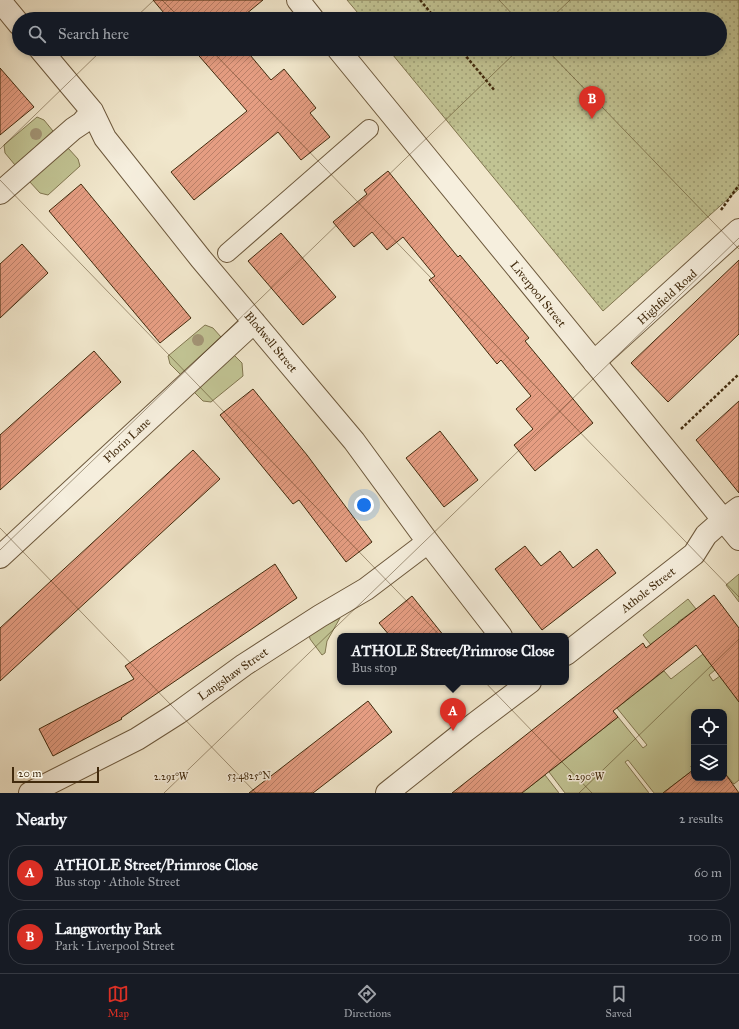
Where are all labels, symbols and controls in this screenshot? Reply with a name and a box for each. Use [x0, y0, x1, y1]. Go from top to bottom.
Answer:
search box [12, 12, 727, 56]
icon: search [26, 23, 48, 45]
text: Search here [58, 25, 129, 43]
pin: B [579, 86, 605, 119]
street label: Liverpool Street [507, 258, 569, 330]
street label: Highfield Road [634, 267, 700, 328]
street label: Blodwell Street [242, 309, 301, 376]
street label: Florin Lane [100, 415, 154, 465]
your location [354, 495, 374, 515]
street label: Athole Street [617, 564, 679, 616]
popup [337, 633, 569, 685]
text: ATHOLE Street/Primrose Close [351, 642, 555, 660]
street label: Langshaw Street [195, 644, 272, 704]
text: Bus stop [351, 660, 397, 676]
pin: A [440, 698, 466, 731]
map controls [691, 709, 727, 781]
button: locate [691, 709, 727, 745]
button: layers [691, 745, 727, 781]
scale bar [12, 765, 99, 784]
text: 20 m [18, 767, 41, 780]
text: 53.4825°N [227, 770, 271, 782]
text: 2.291°W [154, 771, 189, 783]
text: 2.290°W [568, 771, 605, 783]
text: Nearby [16, 809, 67, 830]
text: 2 results [679, 811, 723, 827]
text: ATHOLE Street/Primrose Close [55, 856, 258, 874]
text: A [26, 865, 34, 881]
text: 60 m [694, 865, 722, 881]
text: Bus stop · Athole Street [55, 874, 180, 890]
text: Langworthy Park [55, 920, 161, 938]
text: B [26, 929, 34, 945]
text: 100 m [688, 929, 722, 945]
text: Park · Liverpool Street [55, 938, 175, 954]
tab: Map [107, 983, 129, 1020]
tab: Directions [344, 983, 391, 1020]
tab: Saved [606, 983, 632, 1020]

